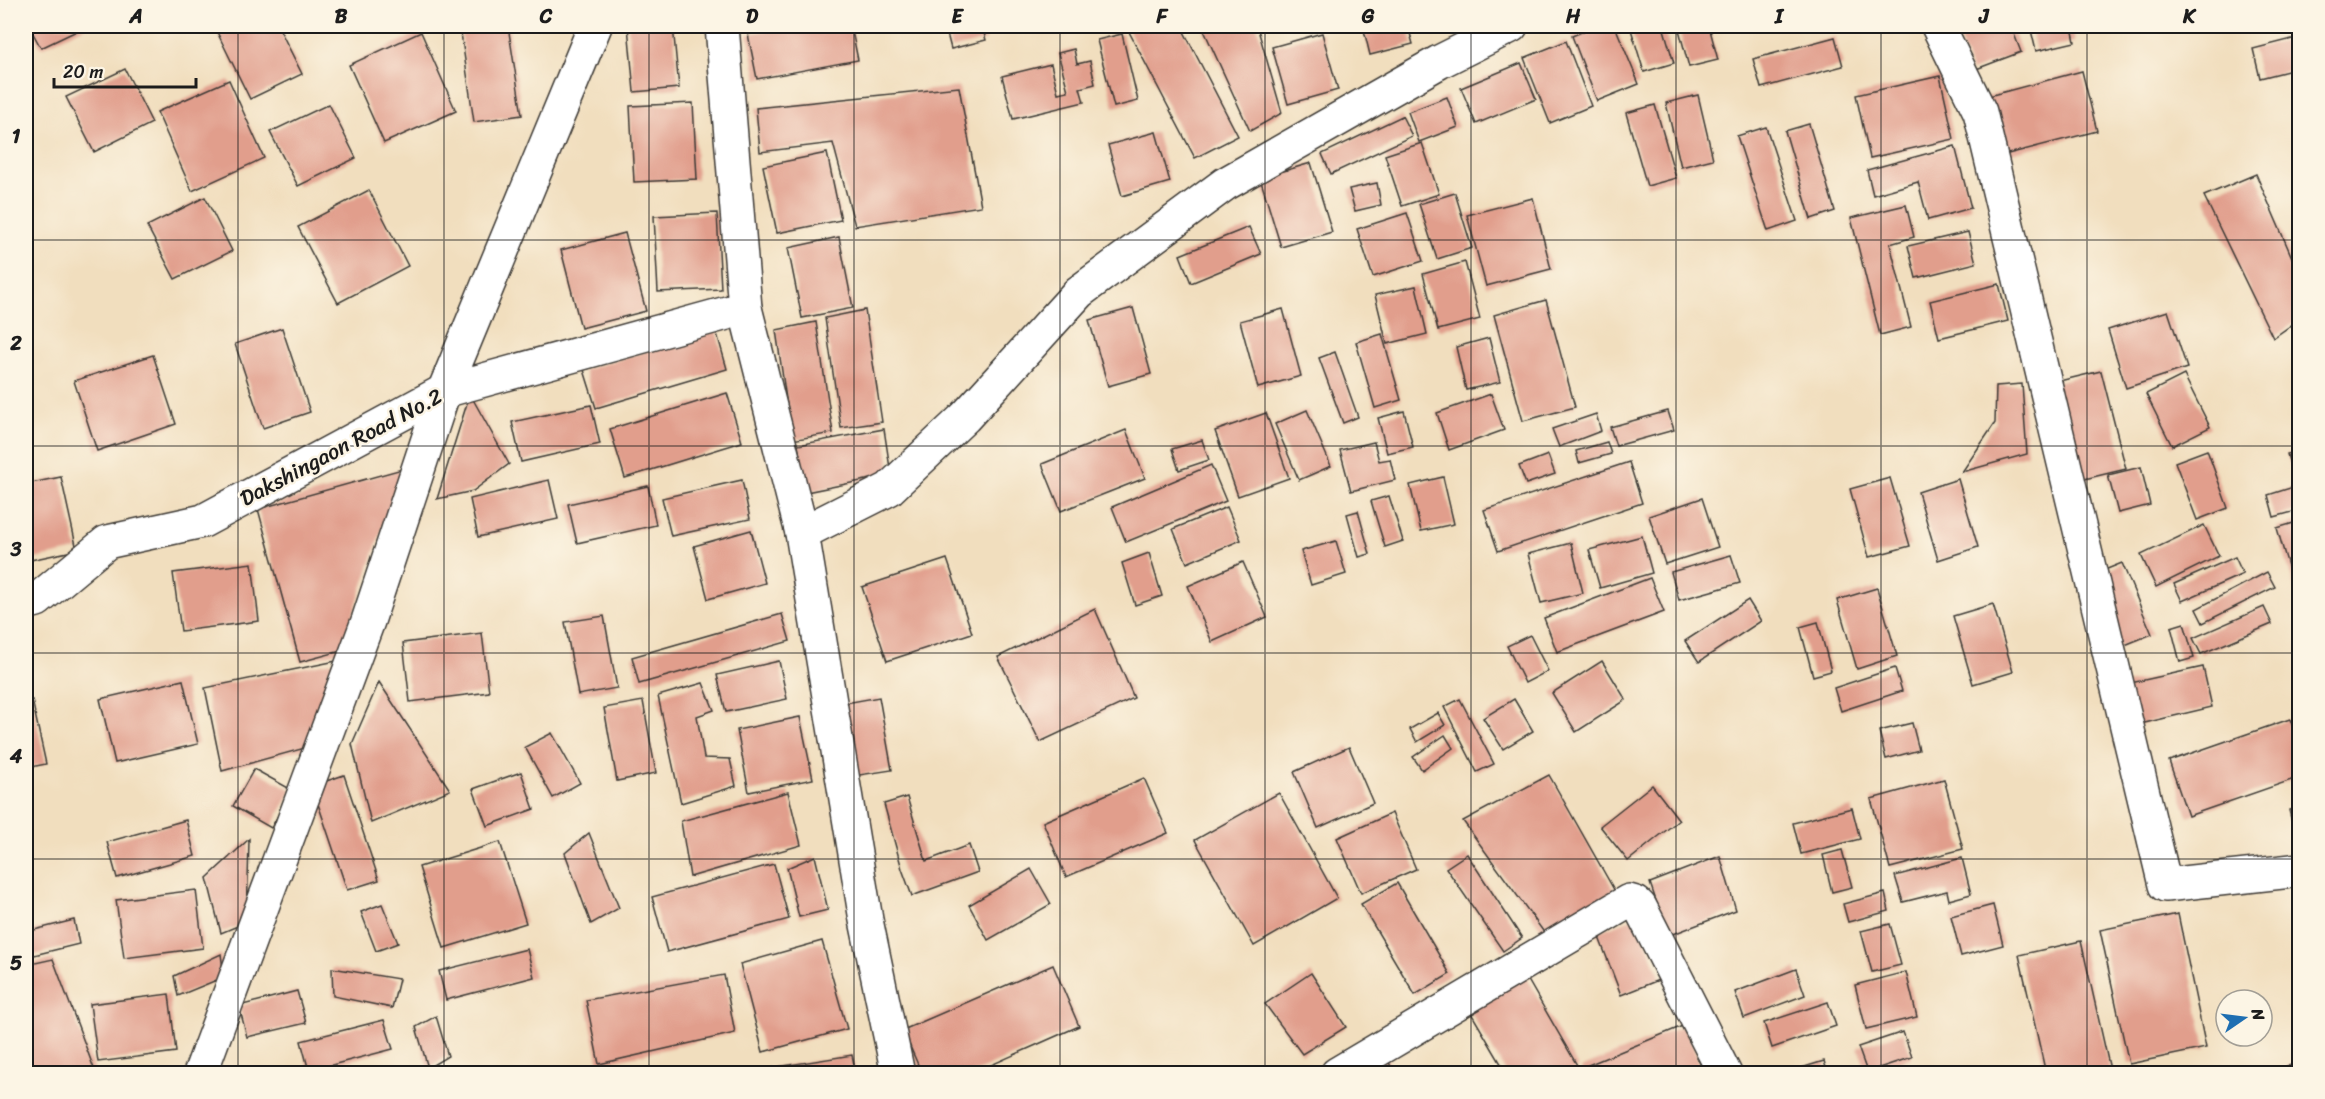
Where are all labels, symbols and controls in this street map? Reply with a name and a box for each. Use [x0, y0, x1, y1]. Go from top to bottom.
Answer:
text: A [128, 0, 143, 34]
text: B [335, 0, 348, 34]
text: C [539, 0, 553, 34]
text: D [746, 0, 759, 34]
text: E [951, 0, 964, 34]
text: F [1156, 0, 1169, 34]
text: G [1361, 0, 1375, 34]
text: H [1565, 0, 1581, 34]
text: I [1774, 0, 1785, 34]
text: J [1978, 0, 1990, 34]
text: K [2182, 0, 2197, 34]
scale bar [54, 51, 196, 89]
text: 20 m [63, 56, 103, 88]
text: 1 [12, 119, 21, 154]
text: 2 [9, 326, 22, 361]
street label: Dakshingaon Road No.2 [232, 377, 450, 517]
text: 3 [10, 532, 22, 567]
text: 4 [9, 739, 23, 774]
text: 5 [10, 946, 22, 981]
north arrow [2214, 988, 2274, 1048]
text: N [2242, 1005, 2274, 1024]

